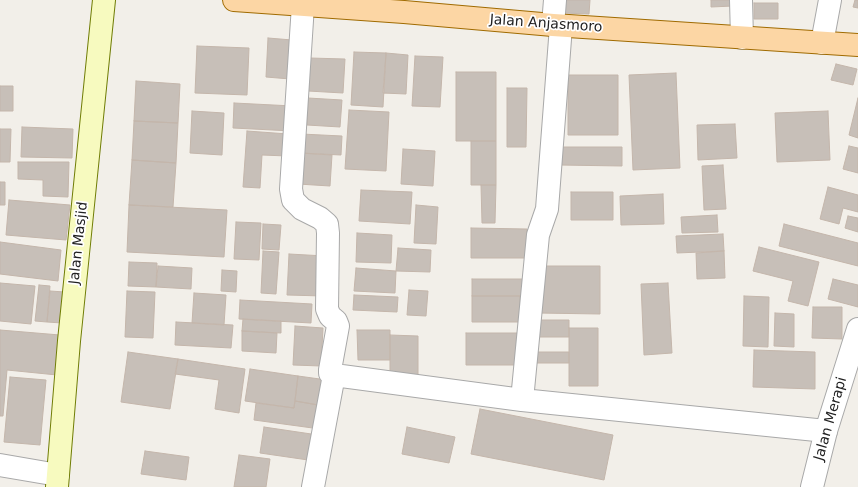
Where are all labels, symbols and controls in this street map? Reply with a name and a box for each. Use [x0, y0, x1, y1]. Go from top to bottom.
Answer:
street label: Jalan Anjasmoro [489, 12, 603, 36]
street label: Jalan Masjid [66, 201, 92, 285]
street label: Jalan Merapi [811, 375, 851, 463]

